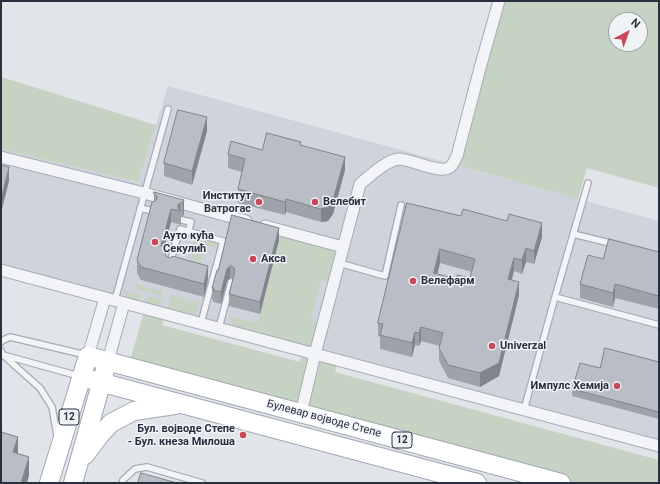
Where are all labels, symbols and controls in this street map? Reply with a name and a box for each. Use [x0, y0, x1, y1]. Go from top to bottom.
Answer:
north arrow [608, 12, 648, 52]
text: N [628, 16, 643, 31]
place label: Институт Ватрогас [203, 189, 251, 215]
place label: Велебит [323, 195, 366, 209]
marker: Институт Ватрогас [254, 197, 264, 207]
marker: Велебит [310, 197, 320, 207]
place label: Ауто кућа Секулић [163, 229, 214, 255]
marker: Ауто кућа Секулић [150, 237, 160, 247]
place label: Акса [261, 252, 286, 266]
marker: Акса [248, 254, 258, 264]
place label: Велефарм [421, 274, 475, 288]
marker: Велефарм [408, 276, 418, 286]
place label: Univerzal [500, 339, 546, 353]
marker: Univerzal [487, 341, 497, 351]
place label: Импулс Хемија [531, 379, 609, 393]
marker: Импулс Хемија [612, 381, 622, 391]
street label: Булевар војводе Степе [265, 397, 383, 441]
road number: 12 [59, 409, 79, 425]
place label: Бул. војводе Степе - Бул. кнеза Милоша [128, 422, 235, 448]
marker: Бул. војводе Степе - Бул. кнеза Милоша [238, 430, 248, 440]
road number: 12 [392, 432, 412, 448]

